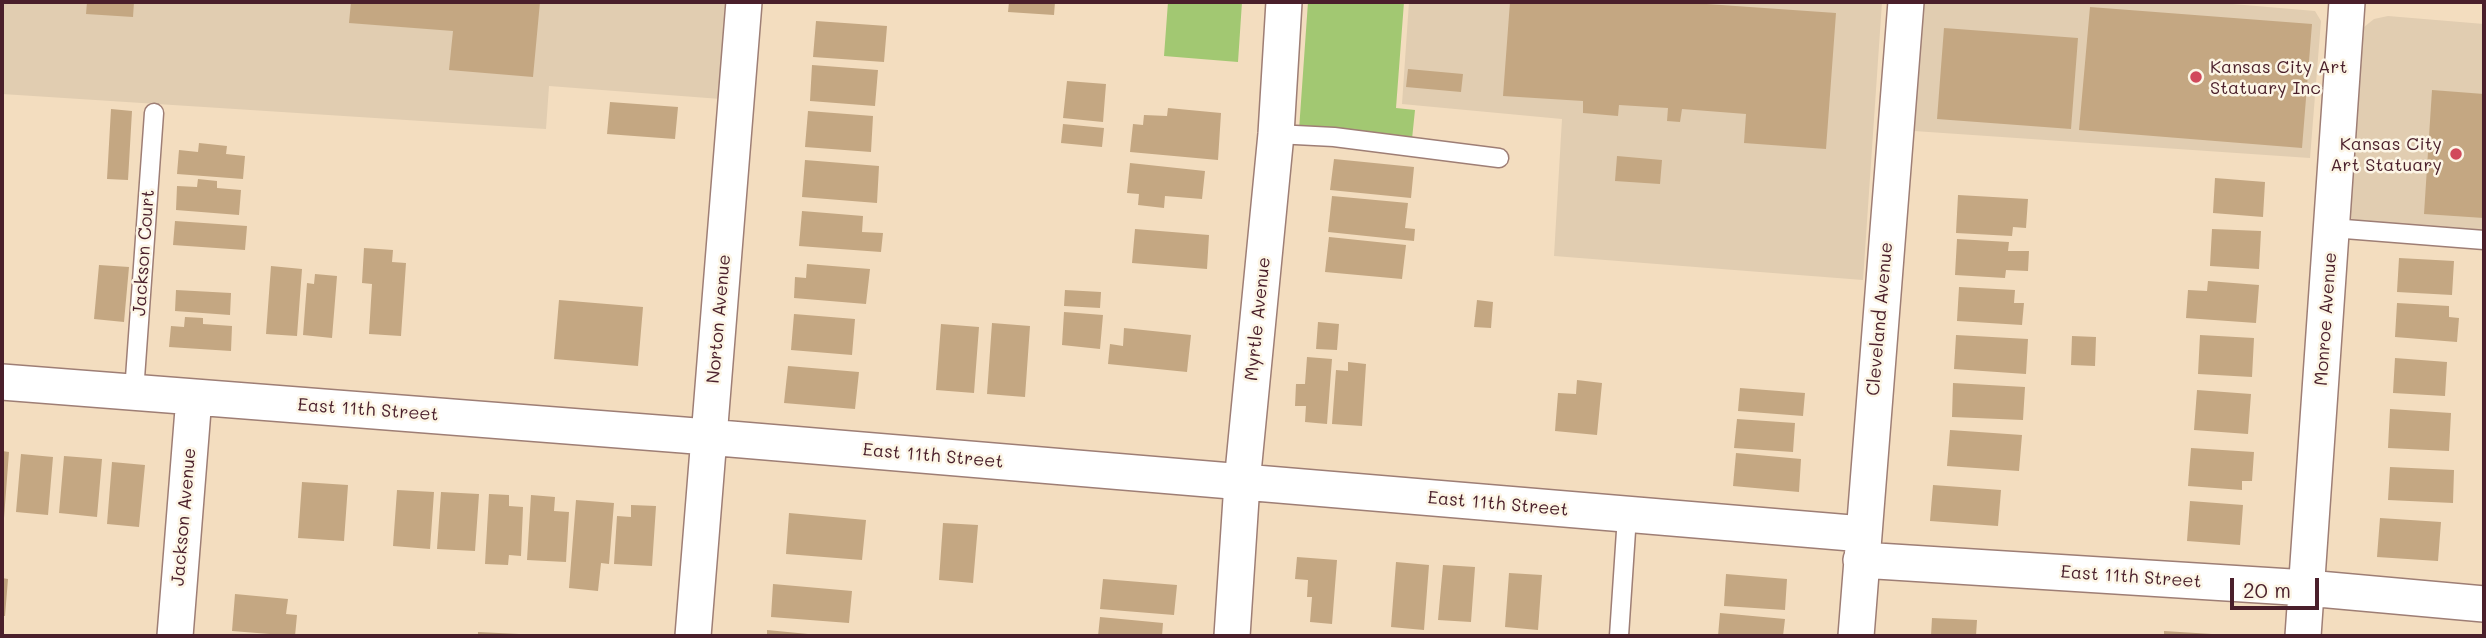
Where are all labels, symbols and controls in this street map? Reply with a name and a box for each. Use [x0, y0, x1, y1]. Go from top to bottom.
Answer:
place label: Kansas City Art Statuary Inc [2210, 56, 2347, 98]
marker: Kansas City Art Statuary Inc [2188, 69, 2204, 85]
place label: Kansas City Art Statuary [2330, 133, 2442, 176]
marker: Kansas City Art Statuary [2448, 146, 2464, 162]
street label: Jackson Court [129, 189, 159, 317]
street label: Cleveland Avenue [1863, 241, 1897, 397]
street label: Monroe Avenue [2311, 251, 2341, 387]
street label: Norton Avenue [703, 254, 735, 384]
street label: Myrtle Avenue [1241, 256, 1275, 382]
street label: East 11th Street [297, 394, 439, 426]
street label: East 11th Street [862, 439, 1004, 473]
street label: Jackson Avenue [167, 447, 201, 587]
street label: East 11th Street [1427, 487, 1569, 521]
street label: East 11th Street [2060, 561, 2202, 593]
scale bar [2234, 564, 2323, 608]
text: 20 m [2243, 576, 2291, 603]

